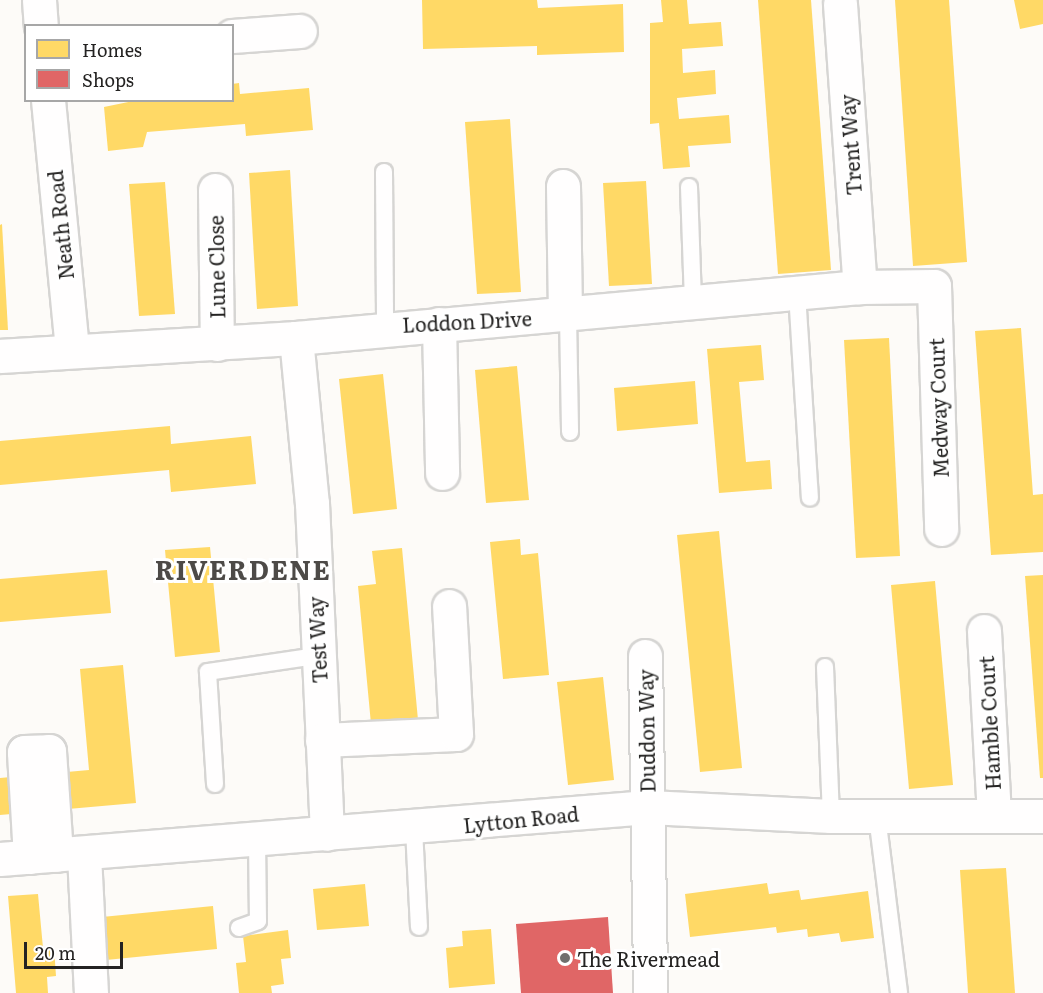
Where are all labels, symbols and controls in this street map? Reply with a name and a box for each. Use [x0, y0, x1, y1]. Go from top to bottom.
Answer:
legend [24, 24, 234, 102]
text: Homes [82, 36, 142, 63]
text: Shops [82, 66, 134, 93]
street label: Trent Way [835, 94, 865, 196]
street label: Neath Road [42, 169, 78, 281]
street label: Lune Close [203, 215, 229, 319]
street label: Loddon Drive [402, 306, 532, 336]
street label: Medway Court [924, 338, 952, 478]
district label: RIVERDENE [155, 553, 331, 585]
street label: Test Way [303, 596, 331, 684]
street label: Hamble Court [973, 655, 1005, 791]
street label: Duddon Way [633, 669, 659, 793]
street label: Lytton Road [462, 801, 580, 837]
scale bar [27, 930, 126, 968]
text: 20 m [35, 939, 76, 966]
place label: The Rivermead [577, 946, 720, 970]
marker: The Rivermead [558, 951, 572, 965]

